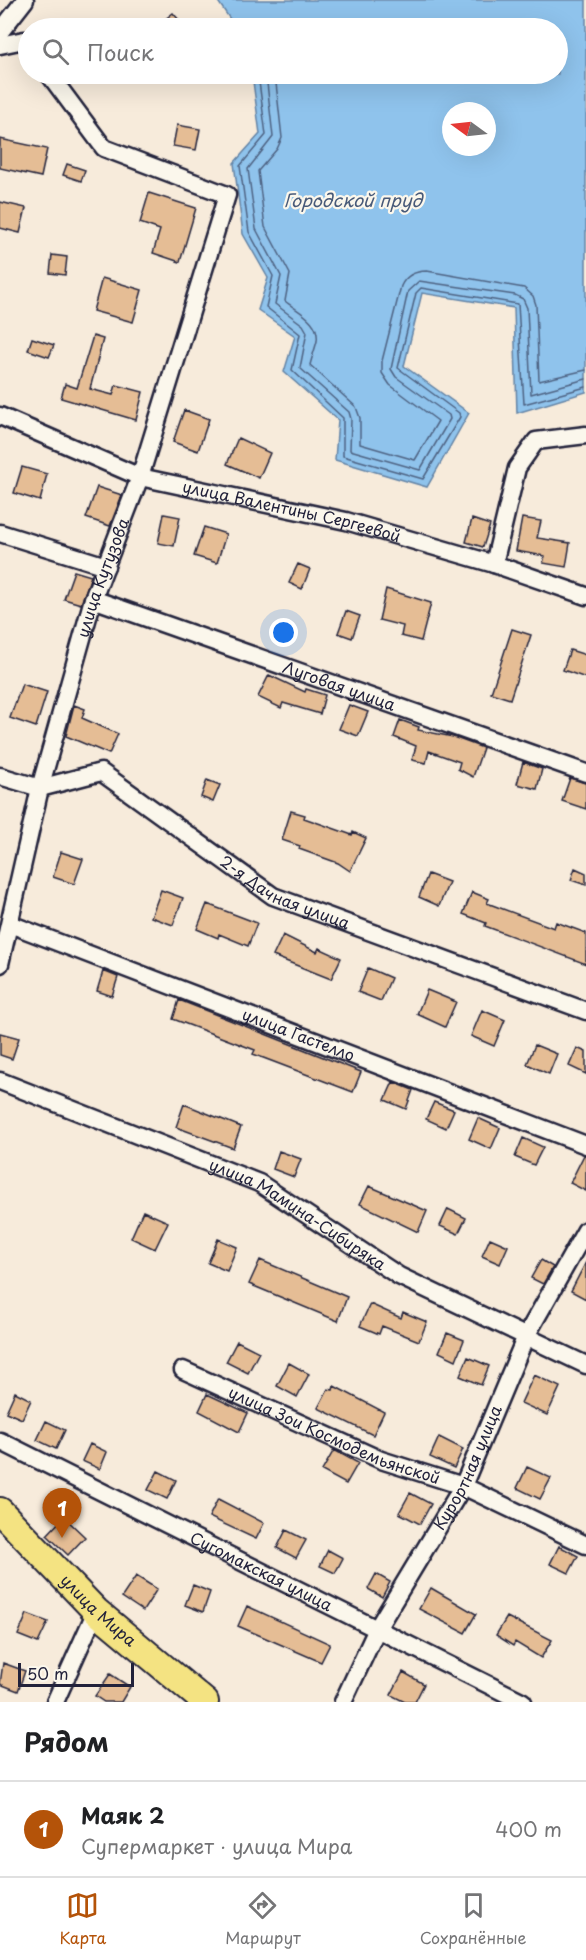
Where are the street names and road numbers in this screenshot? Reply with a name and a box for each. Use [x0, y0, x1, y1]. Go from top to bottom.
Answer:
street label: улица Валентины Сергеевой [180, 473, 404, 547]
street label: улица Кутузова [70, 514, 134, 640]
street label: Луговая улица [280, 654, 399, 716]
street label: 2-я Дачная улица [216, 849, 354, 934]
street label: улица Гастелло [239, 1001, 359, 1066]
street label: улица Мамина-Сибиряка [206, 1152, 391, 1275]
street label: улица Зои Космодемьянской [225, 1379, 444, 1489]
street label: Курортная улица [426, 1401, 507, 1534]
street label: Сугомакская улица [186, 1525, 337, 1616]
street label: улица Мира [56, 1568, 142, 1651]

